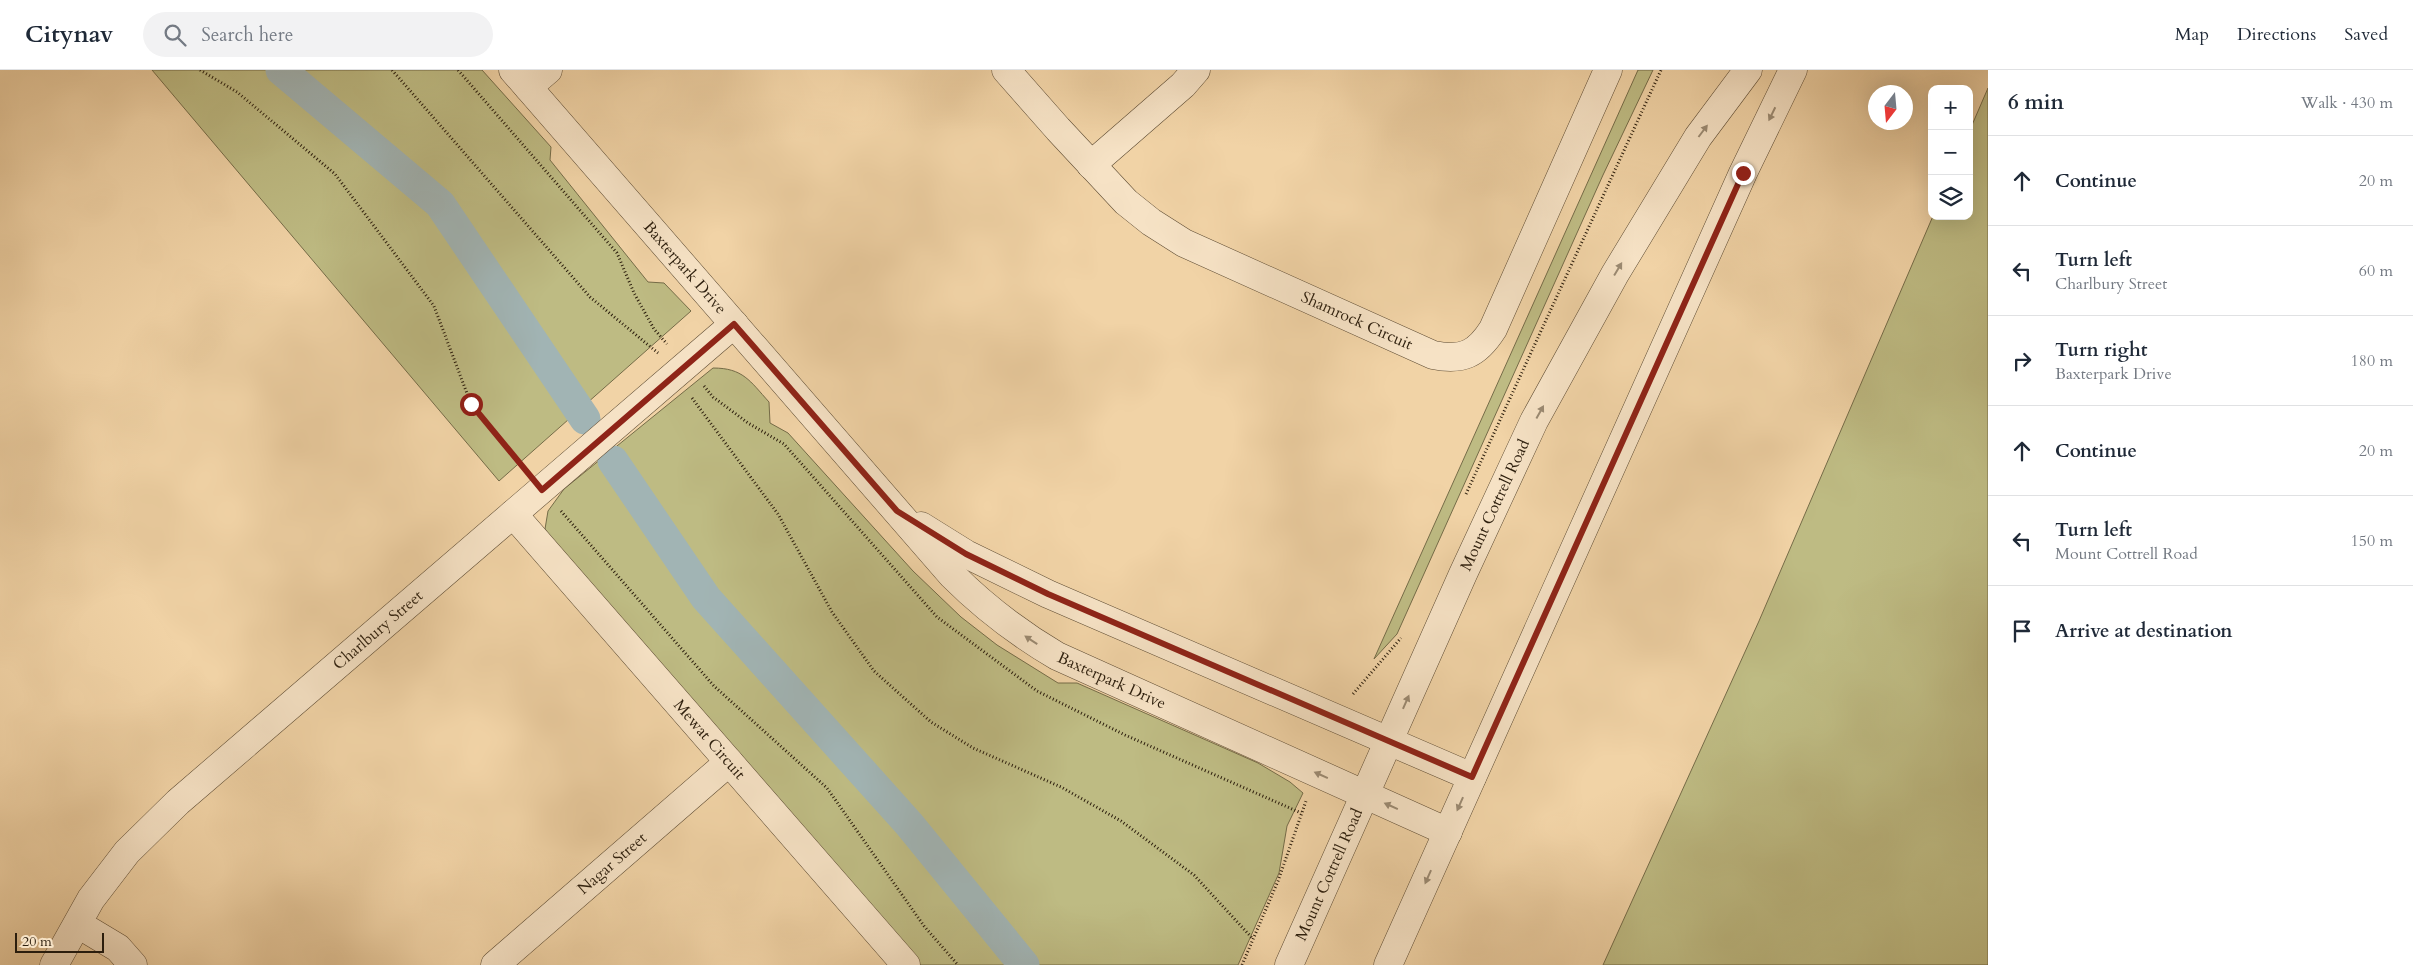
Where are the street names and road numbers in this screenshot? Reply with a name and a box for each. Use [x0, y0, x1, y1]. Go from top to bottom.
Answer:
street label: Baxterpark Drive [638, 216, 731, 319]
street label: Shamrock Circuit [1297, 286, 1416, 355]
street label: Mount Cottrell Road [1455, 435, 1535, 574]
street label: Charlbury Street [328, 585, 428, 675]
street label: Baxterpark Drive [1054, 647, 1169, 715]
street label: Mewat Circuit [668, 695, 750, 784]
street label: Mount Cottrell Road [1290, 804, 1369, 944]
street label: Nagar Street [573, 827, 651, 900]

